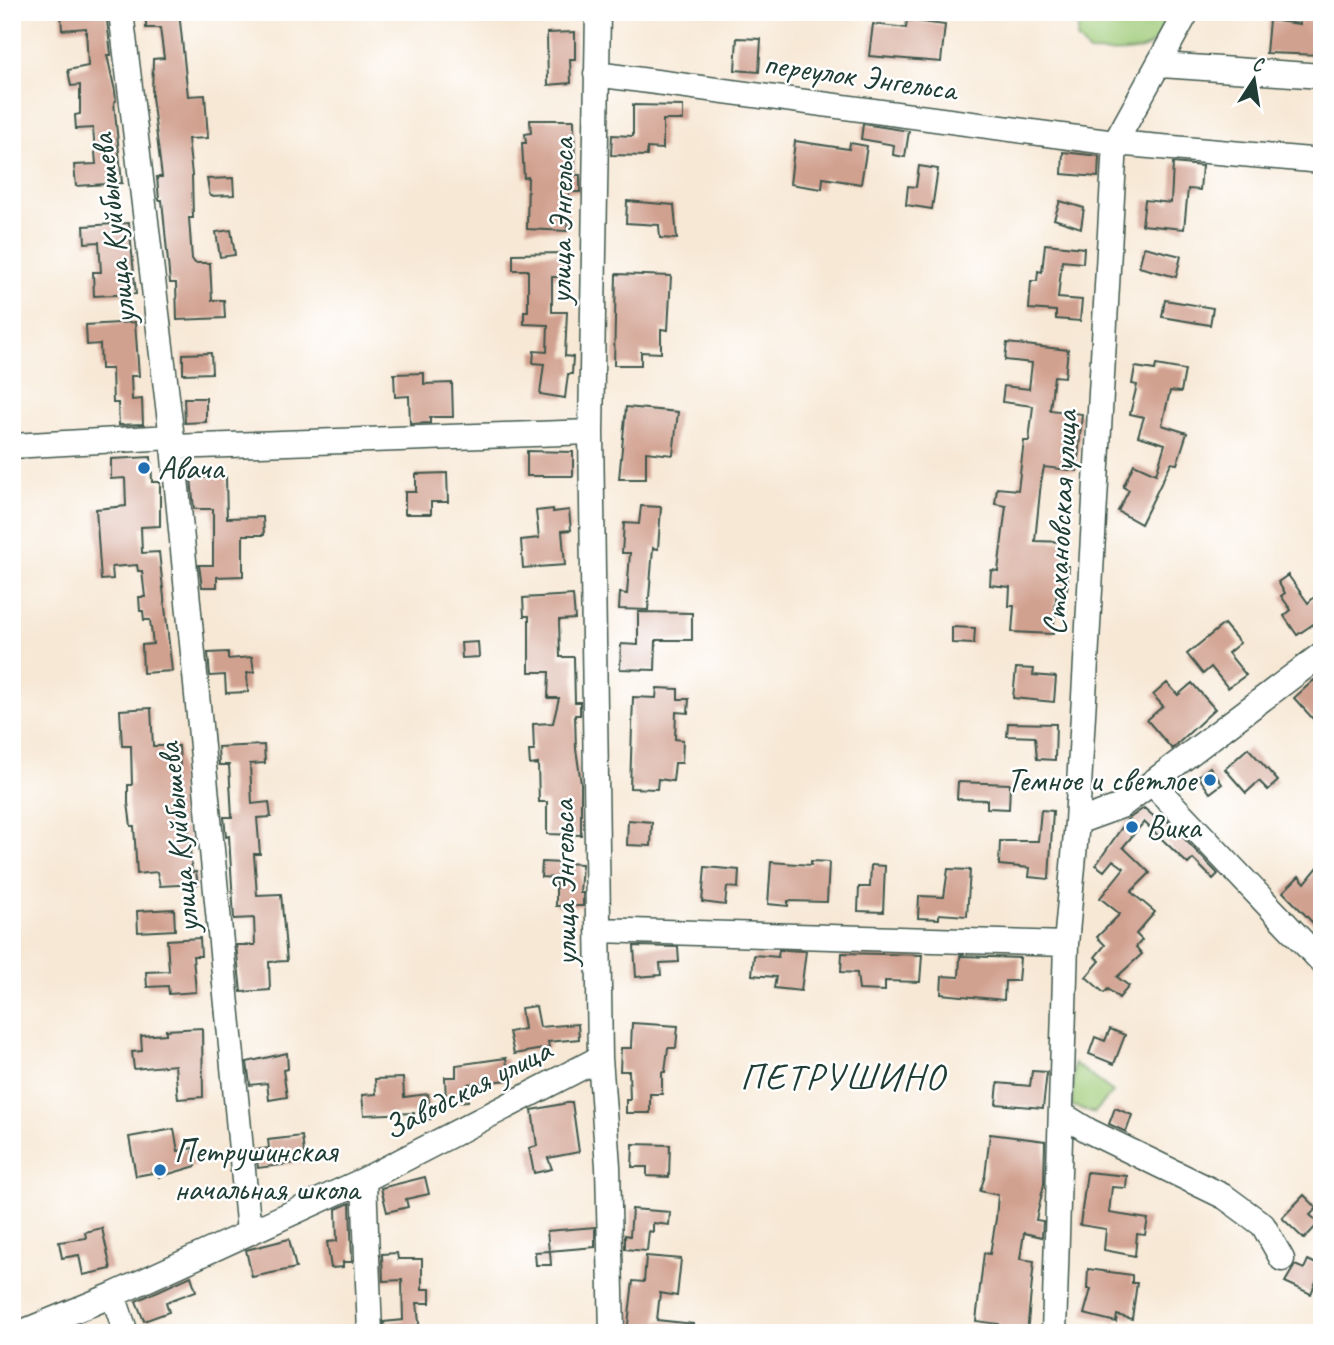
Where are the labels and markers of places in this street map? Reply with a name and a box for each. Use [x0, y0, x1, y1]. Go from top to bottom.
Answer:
place label: Авача [158, 447, 225, 489]
marker: Авача [136, 460, 152, 476]
place label: Темное и светлое [1007, 759, 1198, 801]
marker: Темное и светлое [1202, 772, 1218, 788]
place label: Вика [1146, 806, 1202, 848]
marker: Вика [1124, 819, 1140, 835]
place label: Петрушинская начальная школа [174, 1130, 362, 1210]
marker: Петрушинская начальная школа [152, 1162, 168, 1178]

